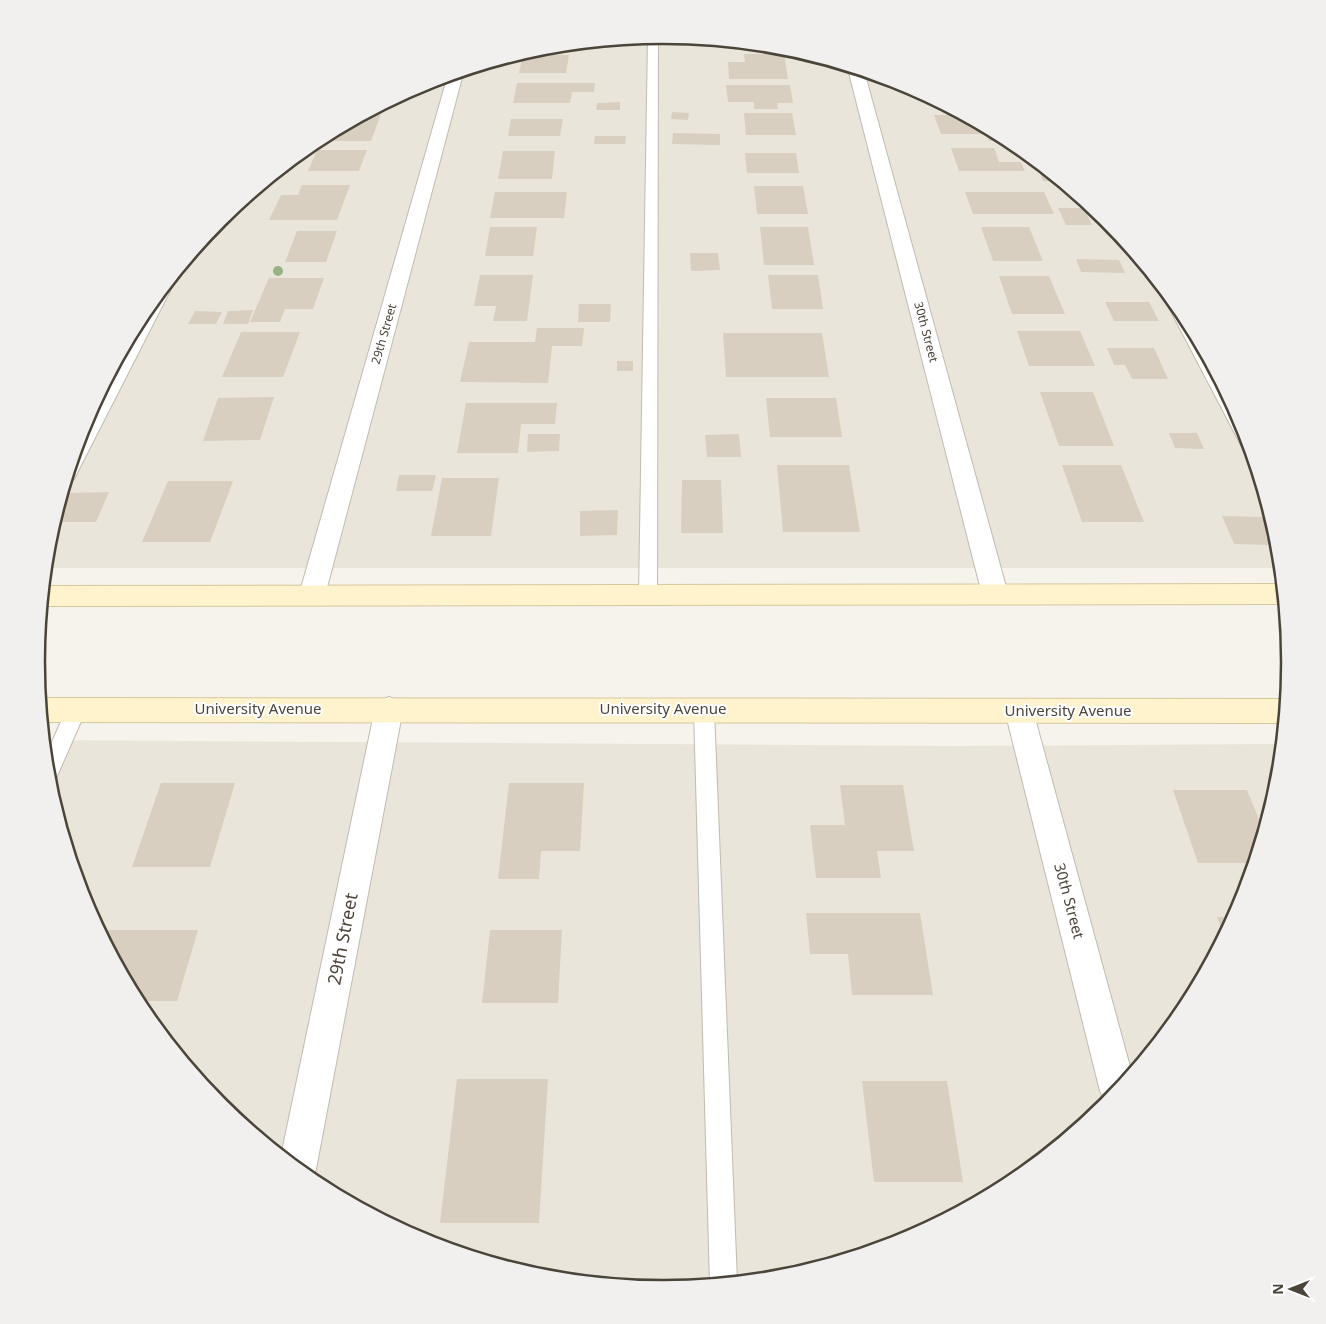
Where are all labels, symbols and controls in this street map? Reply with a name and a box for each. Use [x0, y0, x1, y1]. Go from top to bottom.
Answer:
street label: 30th Street [910, 300, 943, 365]
street label: 29th Street [367, 301, 400, 366]
street label: University Avenue [194, 698, 322, 718]
street label: University Avenue [599, 698, 727, 718]
street label: University Avenue [1004, 700, 1132, 720]
street label: 30th Street [1050, 861, 1090, 941]
street label: 29th Street [321, 890, 363, 987]
north arrow [1266, 1264, 1316, 1314]
text: N [1268, 1283, 1287, 1295]

